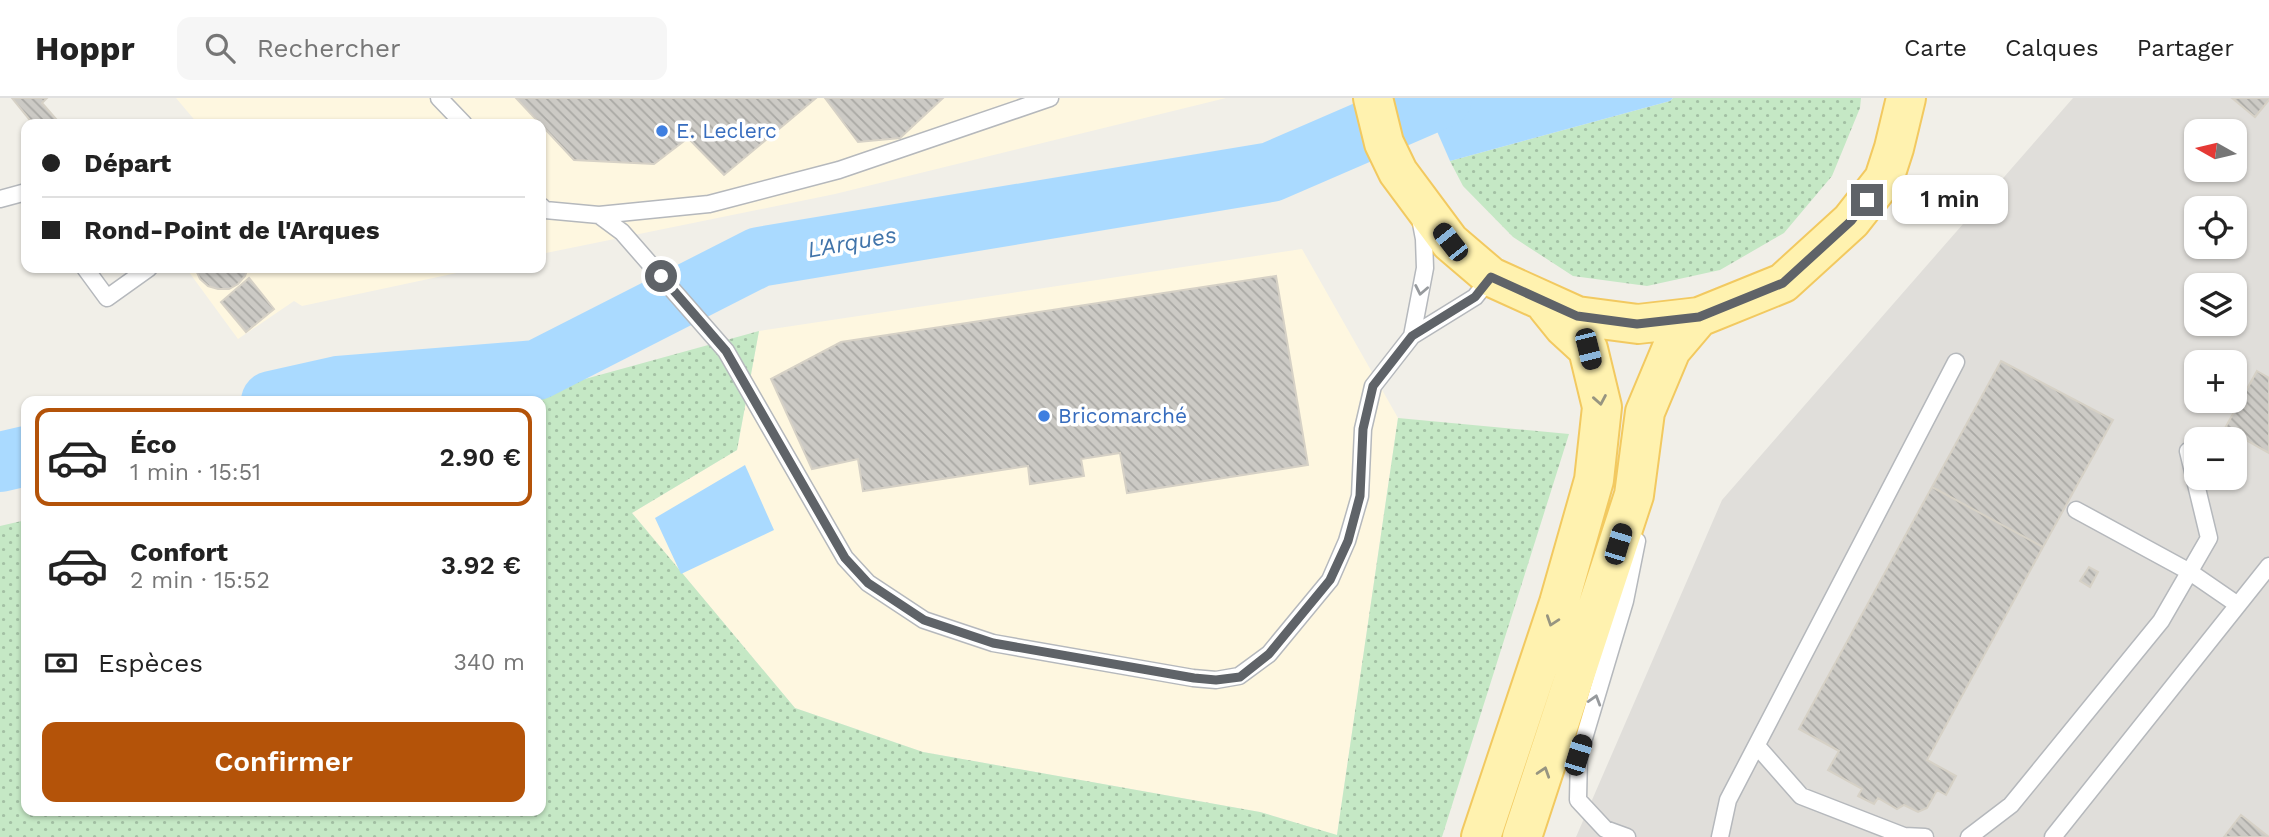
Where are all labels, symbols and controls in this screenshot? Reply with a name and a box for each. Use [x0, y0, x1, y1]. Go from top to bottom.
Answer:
search box [177, 17, 667, 80]
text: Hoppr [35, 29, 135, 68]
icon: search [201, 29, 239, 67]
text: Rechercher [257, 33, 401, 63]
text: Carte [1904, 34, 1967, 62]
text: Calques [2005, 34, 2099, 62]
text: Partager [2137, 34, 2234, 62]
place label: E. Leclerc [676, 118, 777, 143]
north arrow [2184, 119, 2247, 182]
map controls [2184, 119, 2247, 490]
marker: E. Leclerc [654, 123, 670, 139]
text: Départ [84, 148, 171, 178]
callout: 1 min [1892, 176, 2007, 224]
route end [1851, 184, 1883, 216]
text: 1 min [1920, 186, 1980, 213]
button: locate [2184, 196, 2247, 259]
text: Rond-Point de l'Arques [84, 215, 380, 245]
car [1429, 219, 1472, 265]
water label: L'Arques [805, 221, 899, 264]
route start [645, 260, 677, 292]
button: layers [2184, 273, 2247, 336]
one-way arrow [1414, 284, 1429, 296]
car [1573, 326, 1604, 372]
button: + [2184, 350, 2247, 413]
one-way arrow [1592, 394, 1607, 406]
place label: Bricomarché [1058, 403, 1187, 428]
marker: Bricomarché [1036, 408, 1052, 424]
icon: car [46, 426, 109, 489]
button: − [2184, 427, 2247, 490]
text: Éco [130, 429, 177, 459]
text: 2.90 € [440, 442, 521, 472]
text: 1 min · 15:51 [130, 459, 261, 486]
car [1602, 521, 1635, 567]
icon: car [46, 534, 109, 597]
text: Confort [130, 537, 228, 567]
text: 3.92 € [441, 550, 521, 580]
text: 2 min · 15:52 [130, 567, 270, 594]
one-way arrow [1546, 615, 1561, 627]
icon: cash [42, 644, 80, 682]
text: Espèces [98, 648, 203, 678]
text: 340 m [453, 649, 525, 676]
one-way arrow [1587, 694, 1602, 706]
button: Confirmer [42, 722, 525, 802]
car [1562, 732, 1595, 778]
one-way arrow [1535, 767, 1550, 779]

